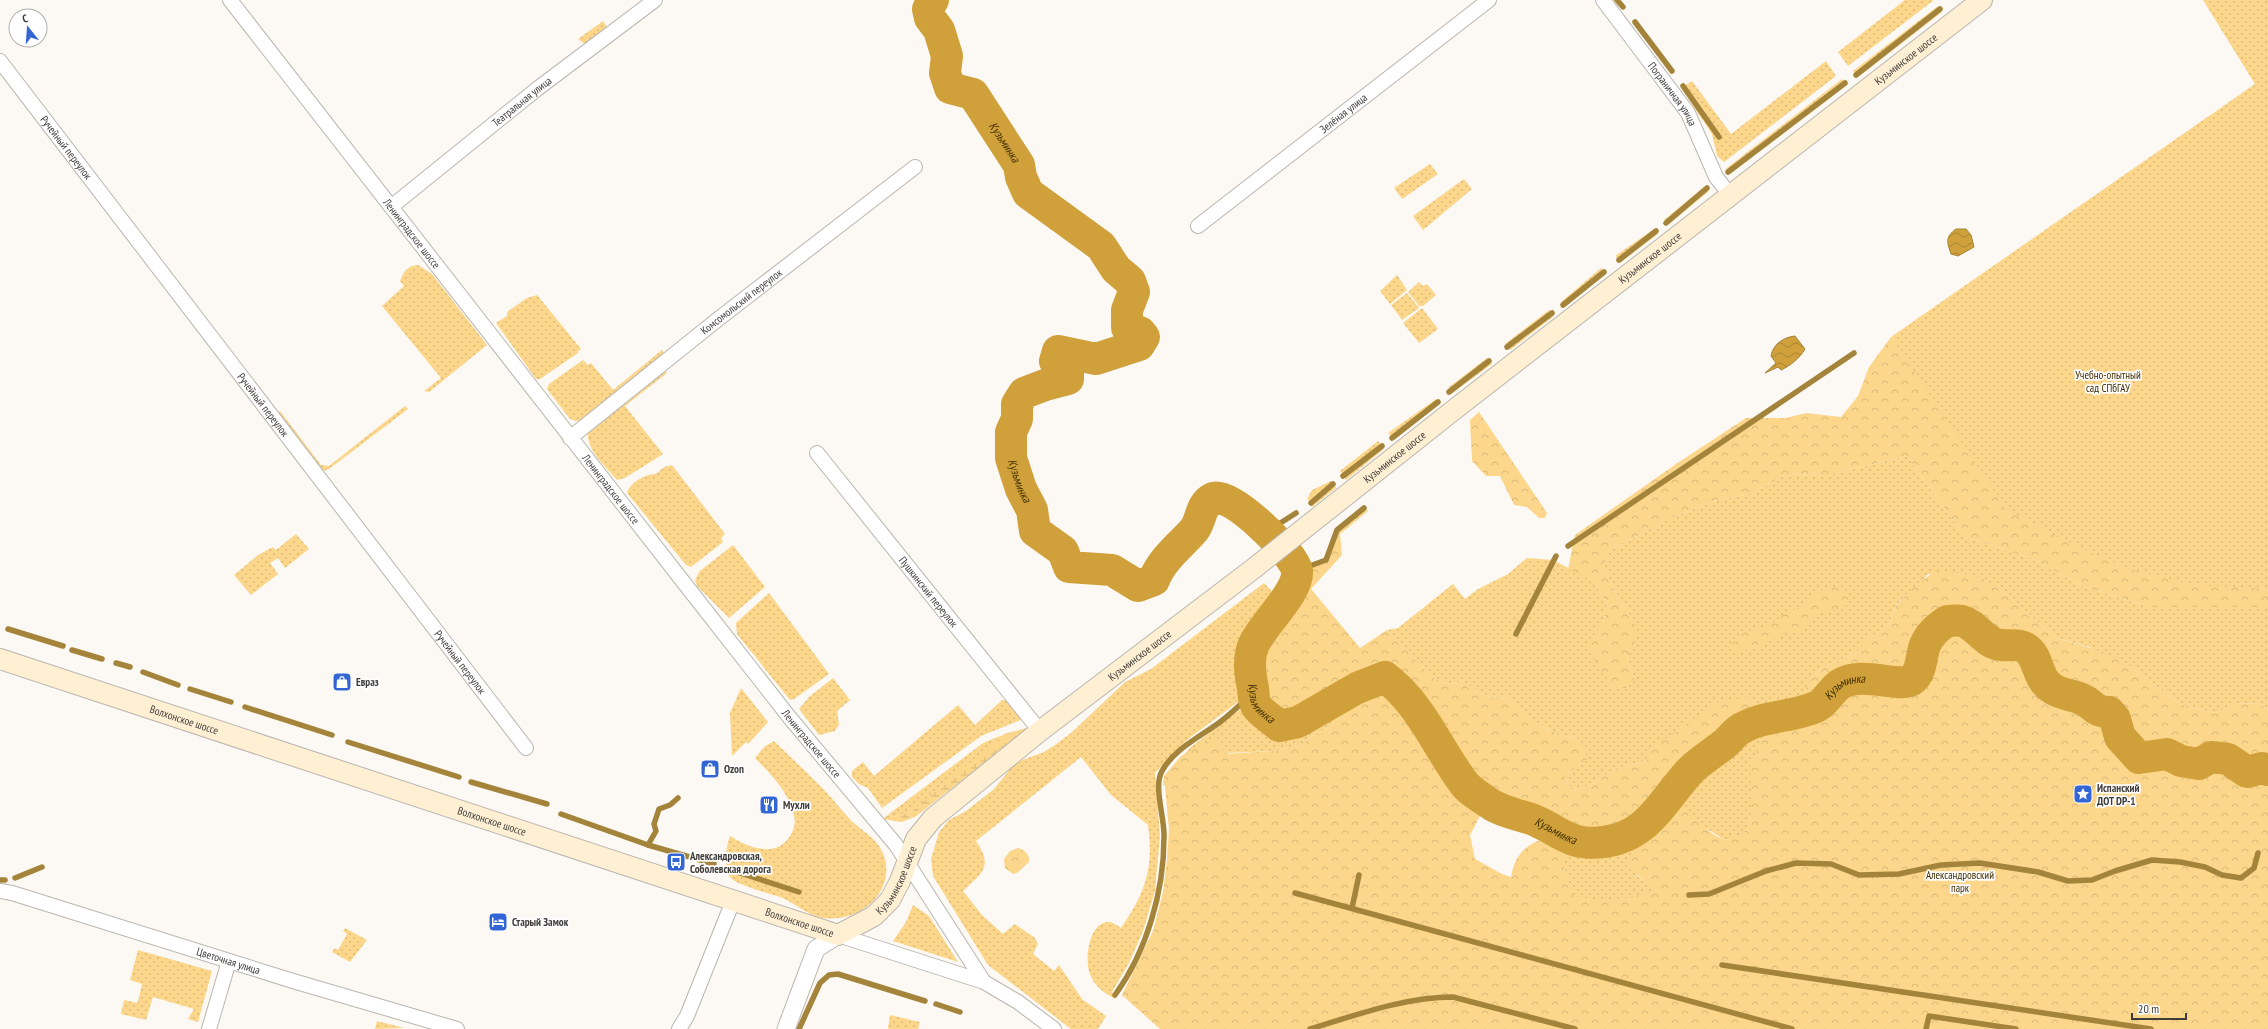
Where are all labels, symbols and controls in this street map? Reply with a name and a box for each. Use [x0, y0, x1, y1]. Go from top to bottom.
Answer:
north arrow [8, 8, 48, 48]
text: С [21, 11, 30, 26]
street label: Кузьминское шоссе [1872, 30, 1941, 88]
street label: Пограничная улица [1645, 59, 1700, 128]
street label: Театральная улица [489, 73, 554, 130]
street label: Зелёная улица [1317, 90, 1370, 136]
street label: Ручейный переулок [37, 113, 96, 183]
water label: Кузьминка [986, 119, 1024, 166]
street label: Ленинградское шоссе [380, 195, 444, 272]
street label: Кузьминское шоссе [1616, 229, 1685, 287]
street label: Комсомольский переулок [698, 265, 785, 337]
park label: Учебно-опытный сад СПбГАУ [2075, 368, 2141, 395]
street label: Ручейный переулок [234, 370, 293, 440]
street label: Кузьминское шоссе [1360, 428, 1429, 486]
street label: Ленинградское шоссе [579, 451, 643, 527]
water label: Кузьминка [1005, 457, 1035, 506]
street label: Пушкинский переулок [896, 554, 961, 631]
street label: Кузьминское шоссе [1105, 626, 1174, 684]
street label: Ручейный переулок [431, 627, 490, 697]
shop icon: Евраз [331, 671, 353, 693]
water label: Кузьминка [1821, 671, 1866, 703]
place label: Евраз [356, 675, 379, 689]
water label: Кузьминка [1245, 682, 1279, 727]
street label: Волхонское шоссе [148, 702, 221, 738]
street label: Ленинградское шоссе [778, 706, 844, 781]
shop icon: Ozon [699, 758, 721, 780]
place label: Ozon [724, 762, 744, 776]
place label: Испанский ДОТ DP-1 [2097, 781, 2139, 808]
place icon: Испанский ДОТ DP-1 [2072, 783, 2094, 805]
restaurant icon: Мухли [758, 794, 780, 816]
place label: Мухли [783, 798, 810, 812]
street label: Волхонское шоссе [456, 803, 529, 839]
water label: Кузьминка [1533, 814, 1580, 848]
street label: Кузьминское шоссе [873, 844, 920, 917]
place label: Александровская, Соболевская дорога [689, 849, 772, 876]
bus stop icon: Александровская, Соболевская дорога [665, 851, 687, 873]
park label: Александровский парк [1926, 868, 1994, 895]
street label: Волхонское шоссе [764, 905, 836, 940]
hotel icon: Старый Замок [487, 911, 509, 933]
place label: Старый Замок [512, 915, 569, 929]
street label: Цветочная улица [195, 944, 262, 977]
scale bar [2132, 995, 2186, 1021]
text: 20 m [2138, 1001, 2159, 1016]

